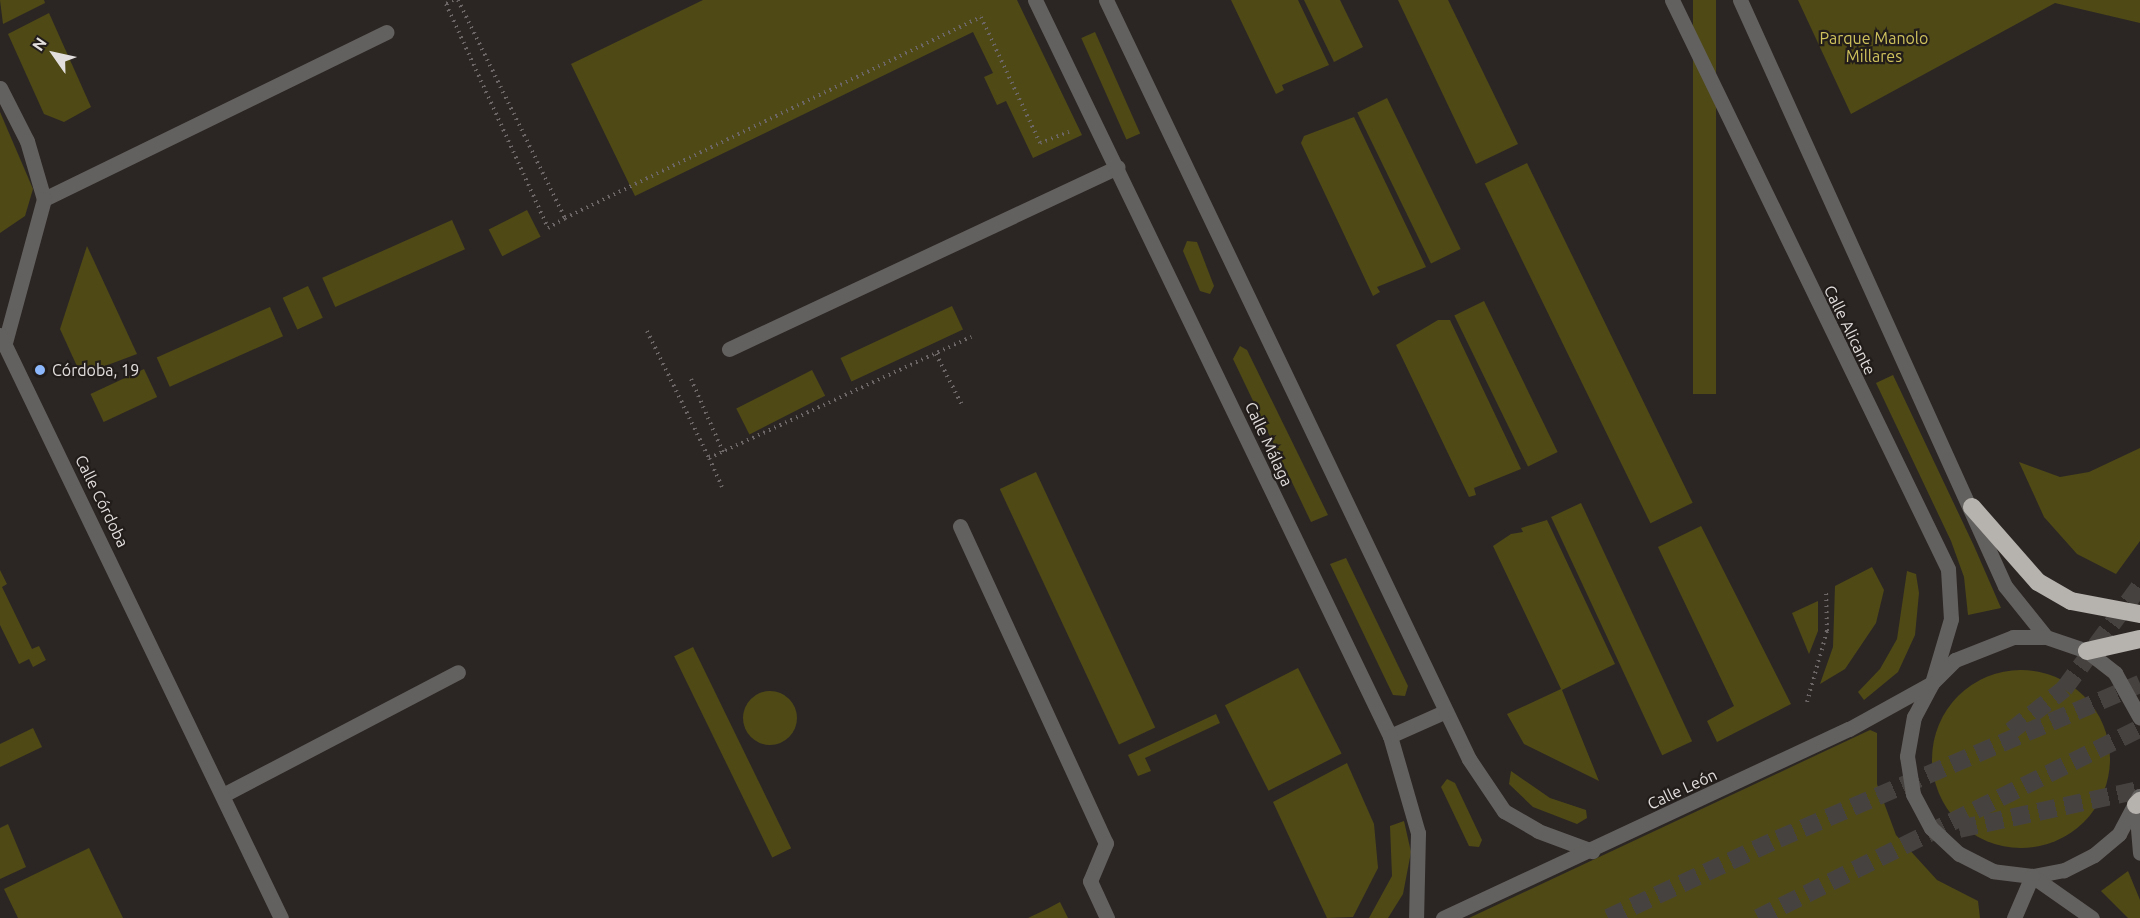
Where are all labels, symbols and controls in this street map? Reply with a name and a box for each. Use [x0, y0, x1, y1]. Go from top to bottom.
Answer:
north arrow [24, 24, 84, 84]
park label: Parque Manolo Millares [1820, 28, 1928, 66]
text: N [28, 34, 50, 54]
street label: Calle Alicante [1820, 282, 1880, 378]
place label: Córdoba, 19 [52, 360, 139, 380]
marker: Córdoba, 19 [33, 363, 47, 377]
street label: Calle Málaga [1241, 399, 1297, 489]
street label: Calle Córdoba [71, 452, 133, 550]
street label: Calle León [1644, 765, 1720, 813]

